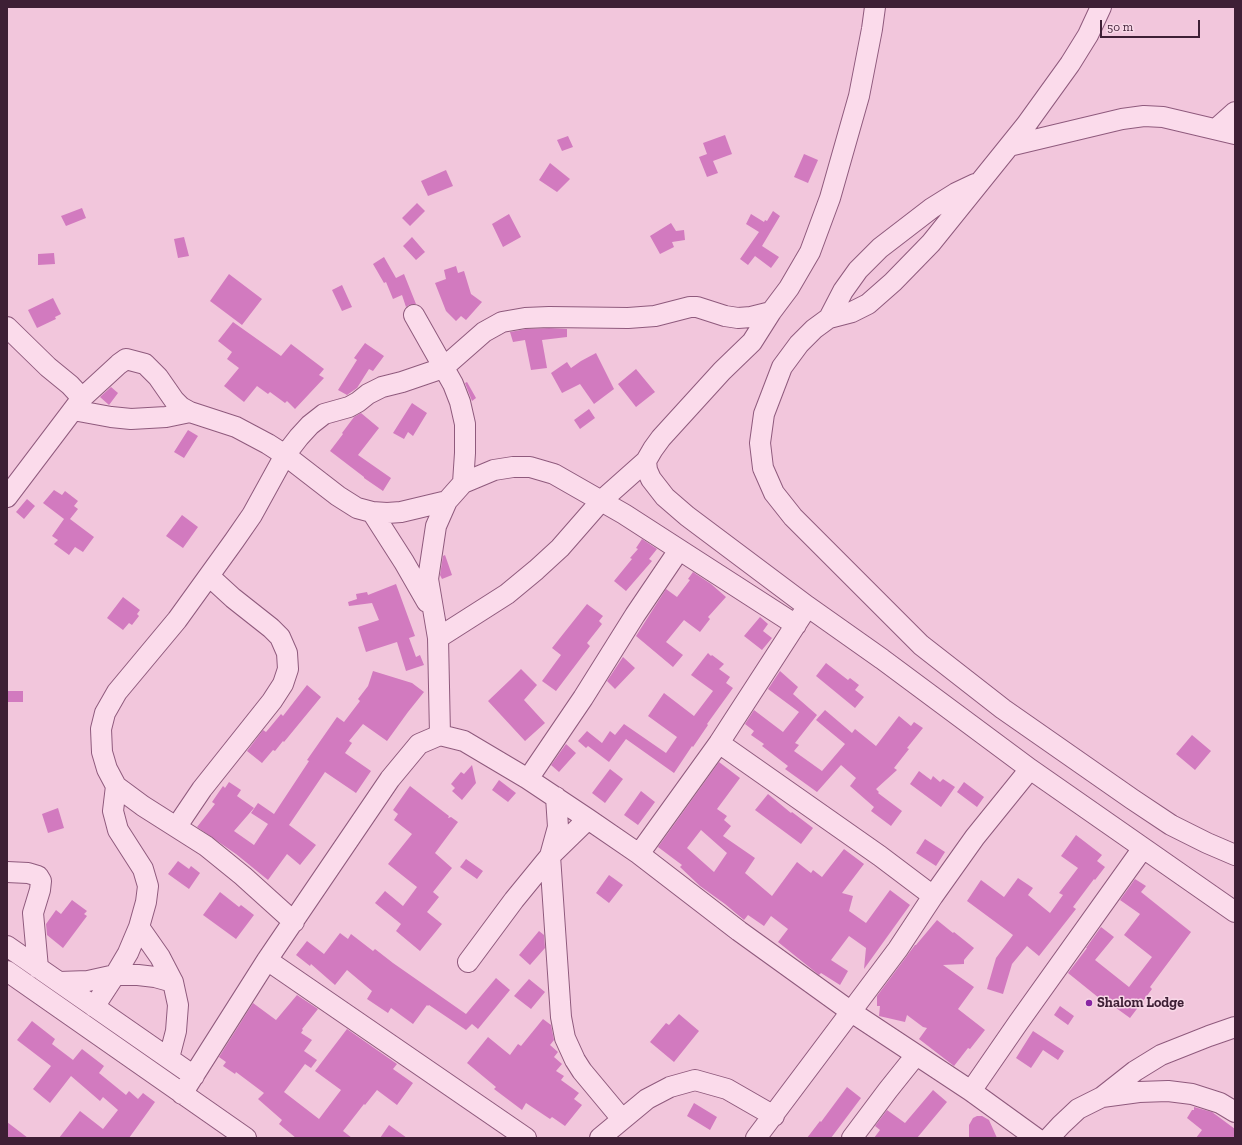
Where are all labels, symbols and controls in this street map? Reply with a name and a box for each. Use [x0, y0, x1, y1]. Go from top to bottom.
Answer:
scale bar [1102, 12, 1202, 38]
text: 50 m [1107, 20, 1133, 34]
place label: Shalom Lodge [1097, 995, 1184, 1011]
marker: Shalom Lodge [1084, 998, 1094, 1008]

